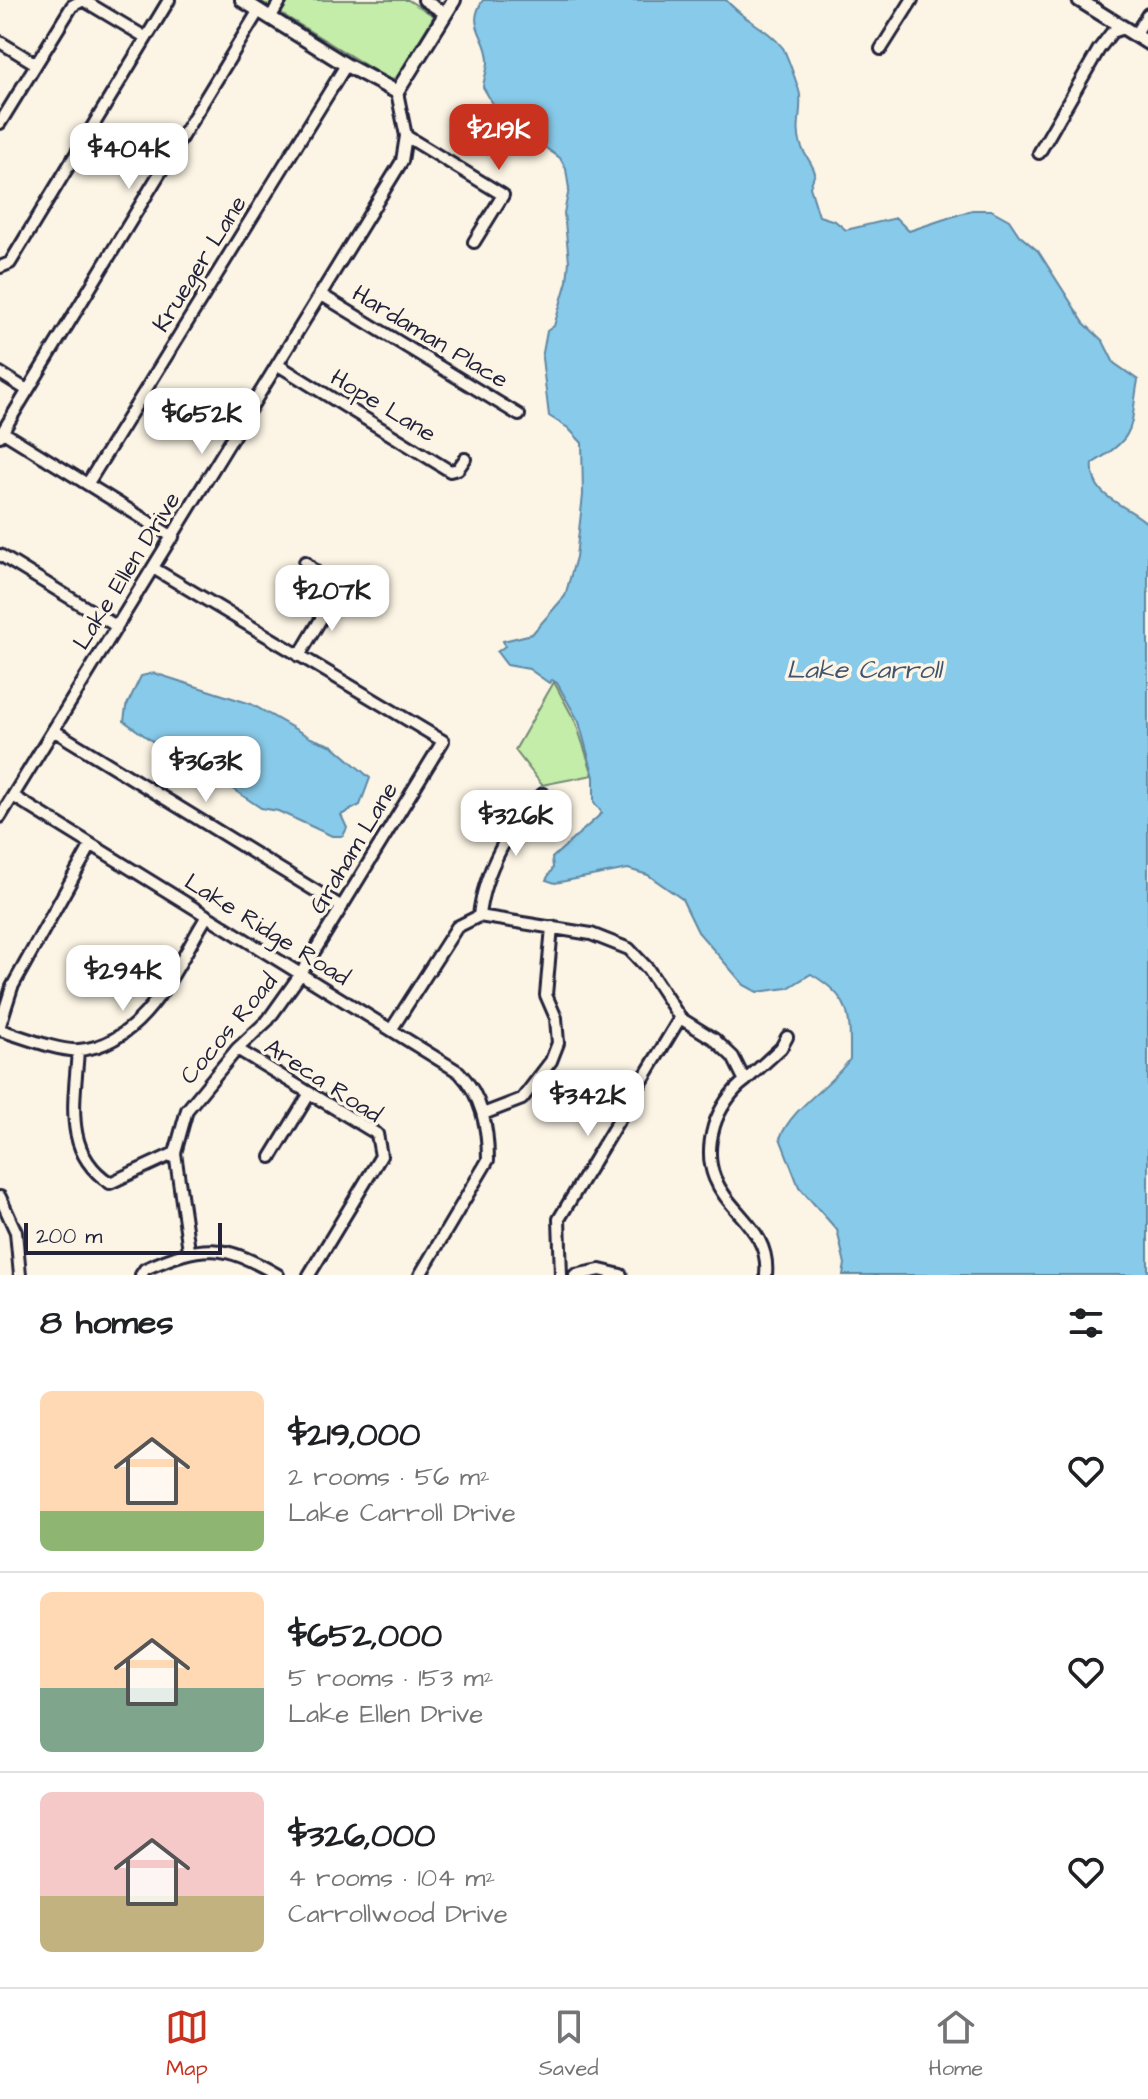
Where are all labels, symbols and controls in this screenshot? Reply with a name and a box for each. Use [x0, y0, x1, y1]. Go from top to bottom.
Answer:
pin: $219K [443, 104, 555, 172]
text: $219K [467, 112, 531, 148]
pin: $404K [73, 123, 185, 191]
text: $404K [88, 131, 170, 167]
street label: Krueger Lane [145, 189, 256, 339]
street label: Hardaman Place [346, 277, 514, 397]
street label: Hope Lane [324, 361, 442, 451]
pin: $652K [146, 388, 258, 456]
text: $652K [162, 396, 242, 432]
street label: Lake Ellen Drive [65, 485, 189, 656]
pin: $207K [276, 565, 388, 633]
text: $207K [293, 573, 371, 609]
water label: Lake Carroll [787, 652, 944, 688]
pin: $363K [150, 736, 262, 804]
text: $363K [170, 744, 242, 780]
street label: Graham Lane [301, 776, 407, 920]
pin: $326K [460, 790, 572, 858]
text: $326K [479, 798, 553, 834]
street label: Lake Ridge Road [177, 865, 356, 995]
pin: $294K [67, 945, 179, 1013]
text: $294K [84, 953, 162, 989]
street label: Cocos Road [172, 966, 286, 1092]
street label: Areca Road [258, 1030, 388, 1132]
pin: $342K [532, 1070, 644, 1138]
text: $342K [550, 1078, 626, 1114]
scale bar [24, 1219, 222, 1255]
text: 200 m [36, 1221, 102, 1252]
text: 8 homes [40, 1299, 174, 1347]
icon: filters [1064, 1301, 1108, 1345]
text: $219,000 [288, 1411, 420, 1459]
icon: home [104, 1423, 200, 1519]
icon: heart [1064, 1449, 1108, 1493]
text: 2 rooms · 56 m² [288, 1459, 490, 1495]
text: Lake Carroll Drive [288, 1495, 516, 1531]
text: $652,000 [288, 1612, 442, 1660]
icon: home [104, 1624, 200, 1720]
icon: heart [1064, 1650, 1108, 1694]
text: 5 rooms · 153 m² [288, 1660, 494, 1696]
text: Lake Ellen Drive [288, 1696, 483, 1732]
text: $326,000 [288, 1812, 435, 1860]
icon: home [104, 1824, 200, 1920]
icon: heart [1064, 1850, 1108, 1894]
text: 4 rooms · 104 m² [288, 1860, 495, 1896]
text: Carrollwood Drive [288, 1896, 508, 1932]
tab: Map [165, 2005, 209, 2084]
tab: Saved [539, 2005, 599, 2084]
tab: Home [928, 2005, 983, 2084]

